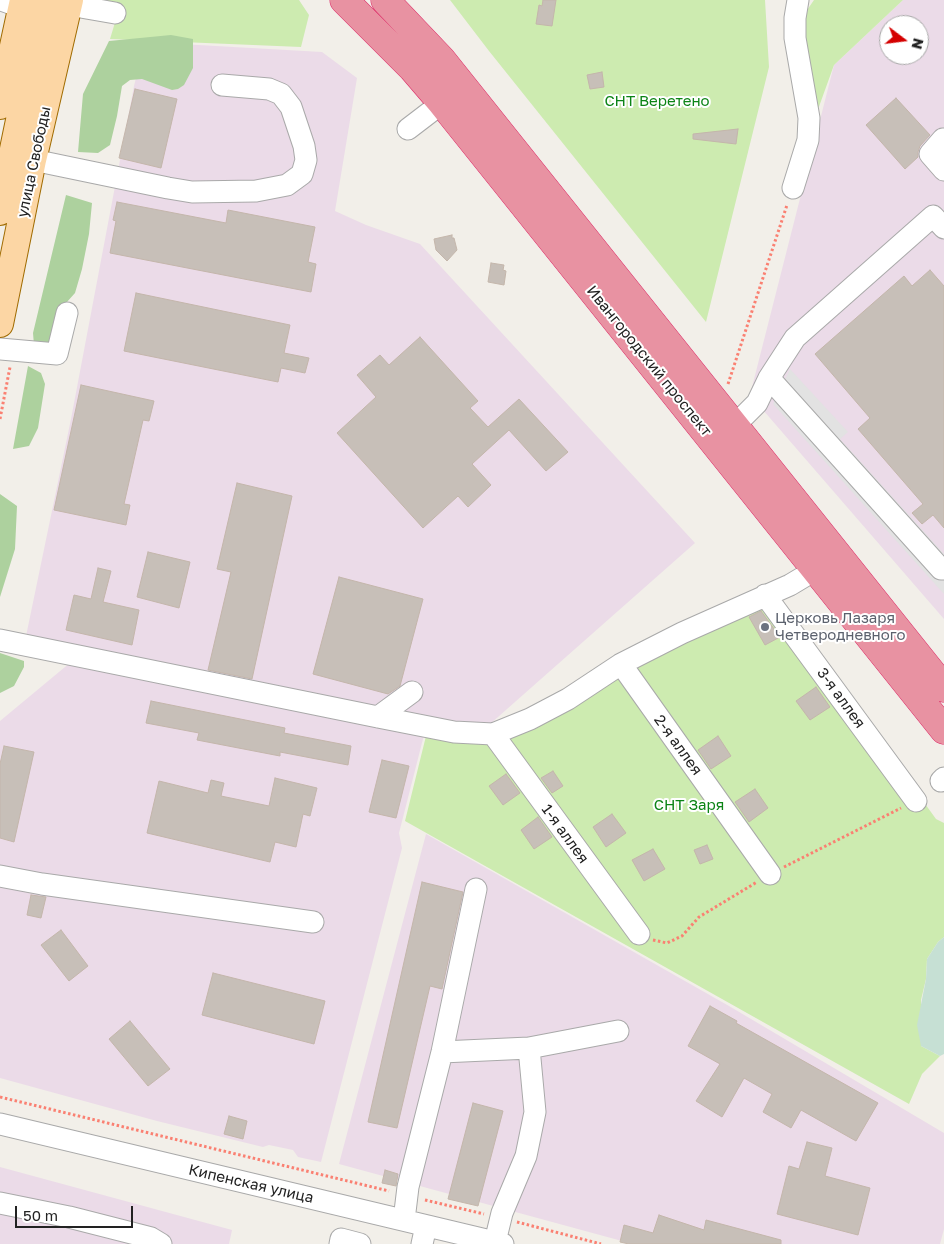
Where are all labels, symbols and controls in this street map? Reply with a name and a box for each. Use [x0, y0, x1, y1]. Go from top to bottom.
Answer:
north arrow [879, 15, 929, 65]
text: N [908, 36, 928, 51]
park label: СНТ Веретено [604, 92, 710, 110]
street label: улица Свободы [13, 105, 55, 219]
street label: Ивангородский проспект [583, 282, 715, 440]
place label: Церковь Лазаря Четверодневного [775, 609, 905, 644]
marker: Церковь Лазаря Четверодневного [759, 621, 771, 633]
street label: 3-я аллея [813, 664, 869, 732]
street label: 2-я аллея [650, 711, 706, 779]
park label: СНТ Заря [654, 796, 724, 814]
street label: 1-я аллея [538, 801, 592, 867]
street label: Кипенская улица [187, 1161, 315, 1207]
scale bar [18, 1196, 135, 1228]
text: 50 m [23, 1206, 58, 1224]

